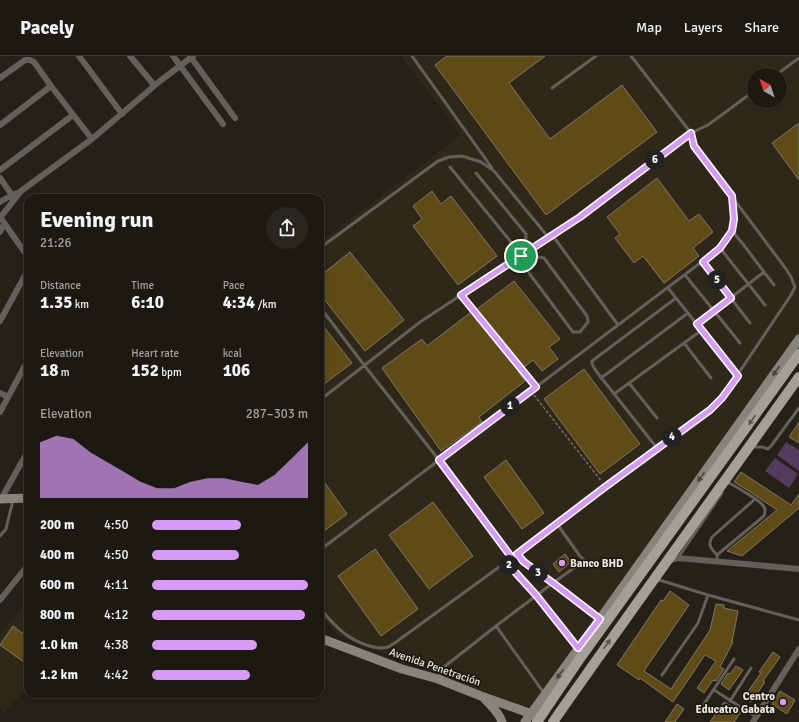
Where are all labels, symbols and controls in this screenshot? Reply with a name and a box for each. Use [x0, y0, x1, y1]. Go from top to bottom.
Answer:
text: Pacely [20, 16, 74, 40]
text: Map [636, 19, 662, 36]
text: Layers [684, 19, 723, 36]
text: Share [745, 19, 779, 36]
north arrow [747, 68, 787, 108]
map controls [747, 68, 787, 108]
pin: 6 [645, 150, 665, 170]
text: 6 [652, 153, 658, 166]
text: Evening run [40, 206, 154, 233]
button: share [266, 207, 308, 249]
text: 21:26 [40, 235, 72, 251]
pin [504, 239, 538, 273]
icon: arrive [510, 245, 532, 267]
pin: 5 [707, 270, 727, 290]
text: 5 [714, 273, 720, 286]
text: Distance [40, 279, 81, 292]
text: Time [131, 279, 154, 292]
text: Pace [223, 279, 245, 292]
text: 1.35 [40, 292, 72, 313]
text: 6:10 [131, 292, 164, 313]
text: 4:34 [223, 292, 255, 313]
text: km [72, 298, 89, 311]
text: /km [255, 298, 277, 311]
text: Elevation [40, 347, 84, 360]
text: Heart rate [131, 347, 179, 360]
text: kcal [223, 347, 242, 360]
text: 18 [40, 360, 58, 381]
text: 152 [131, 360, 159, 381]
text: 106 [223, 360, 250, 381]
text: m [58, 366, 70, 379]
text: bpm [159, 366, 182, 379]
one-way arrow [772, 366, 780, 376]
pin: 1 [500, 396, 520, 416]
text: 1 [507, 399, 513, 412]
text: Elevation [40, 406, 92, 422]
text: 287–303 m [246, 406, 308, 422]
one-way arrow [748, 414, 756, 425]
pin: 4 [662, 427, 682, 447]
text: 4 [669, 430, 675, 443]
one-way arrow [697, 472, 705, 482]
text: 200 m [40, 517, 74, 533]
text: 4:50 [104, 517, 129, 533]
text: 400 m [40, 547, 74, 563]
text: 4:50 [104, 547, 129, 563]
pin: 2 [499, 555, 519, 575]
place label: Banco BHD [570, 557, 623, 570]
text: 2 [506, 558, 512, 571]
marker: Banco BHD [557, 558, 567, 568]
pin: 3 [528, 563, 548, 583]
text: 3 [535, 566, 541, 579]
text: 600 m [40, 577, 74, 593]
text: 4:11 [104, 577, 129, 593]
text: 800 m [40, 607, 74, 623]
text: 4:12 [104, 607, 129, 623]
text: 1.0 km [40, 637, 78, 653]
text: 4:38 [104, 637, 129, 653]
one-way arrow [603, 639, 611, 650]
street label: Avenida Penetración [387, 645, 483, 689]
text: 1.2 km [40, 667, 78, 683]
text: 4:42 [104, 667, 129, 683]
one-way arrow [556, 668, 564, 679]
place label: Centro Educatro Gabata [696, 690, 775, 716]
marker: Centro Educatro Gabata [778, 697, 788, 707]

